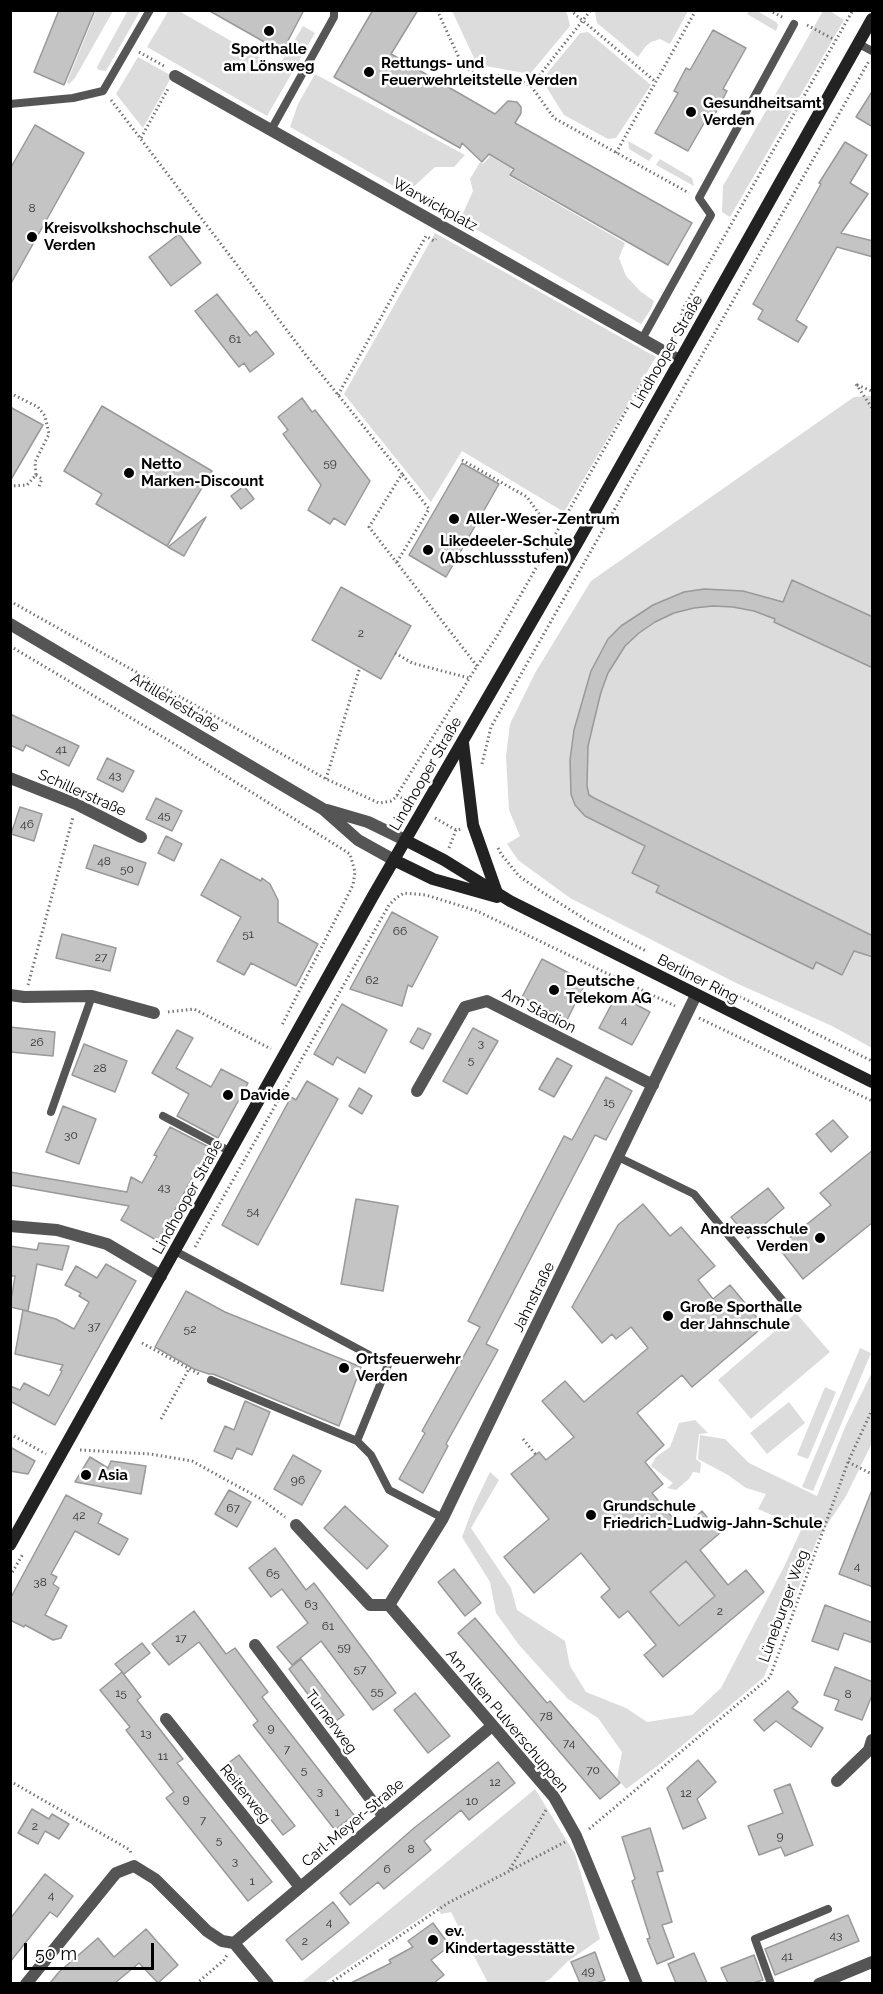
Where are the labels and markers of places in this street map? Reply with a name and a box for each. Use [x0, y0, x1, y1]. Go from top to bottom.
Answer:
marker: Sporthalle am Lönsweg [262, 24, 276, 38]
place label: Sporthalle am Lönsweg [223, 40, 315, 75]
place label: Rettungs- und Feuerwehrleitstelle Verden [381, 54, 577, 89]
marker: Rettungs- und Feuerwehrleitstelle Verden [362, 65, 376, 79]
place label: Gesundheitsamt Verden [703, 94, 822, 129]
marker: Gesundheitsamt Verden [684, 105, 698, 119]
place label: Kreisvolkshochschule Verden [44, 219, 201, 254]
marker: Kreisvolkshochschule Verden [25, 230, 39, 244]
place label: Netto Marken-Discount [141, 455, 264, 490]
marker: Netto Marken-Discount [122, 466, 136, 480]
place label: Aller-Weser-Zentrum [466, 510, 620, 528]
marker: Aller-Weser-Zentrum [447, 512, 461, 526]
place label: Likedeeler-Schule (Abschlussstufen) [440, 532, 572, 567]
marker: Likedeeler-Schule (Abschlussstufen) [421, 543, 435, 557]
place label: Deutsche Telekom AG [566, 972, 652, 1007]
marker: Deutsche Telekom AG [547, 983, 561, 997]
place label: Davide [240, 1086, 290, 1104]
marker: Davide [221, 1088, 235, 1102]
place label: Andreasschule Verden [701, 1220, 808, 1255]
marker: Andreasschule Verden [813, 1231, 827, 1245]
place label: Große Sporthalle der Jahnschule [680, 1298, 802, 1333]
marker: Große Sporthalle der Jahnschule [661, 1309, 675, 1323]
place label: Ortsfeuerwehr Verden [356, 1350, 461, 1385]
marker: Ortsfeuerwehr Verden [337, 1361, 351, 1375]
place label: Asia [98, 1466, 128, 1484]
marker: Asia [79, 1468, 93, 1482]
place label: Grundschule Friedrich-Ludwig-Jahn-Schule [603, 1497, 822, 1532]
marker: Grundschule Friedrich-Ludwig-Jahn-Schule [584, 1508, 598, 1522]
place label: ev. Kindertagesstätte [445, 1922, 575, 1957]
marker: ev. Kindertagesstätte [426, 1933, 440, 1947]

